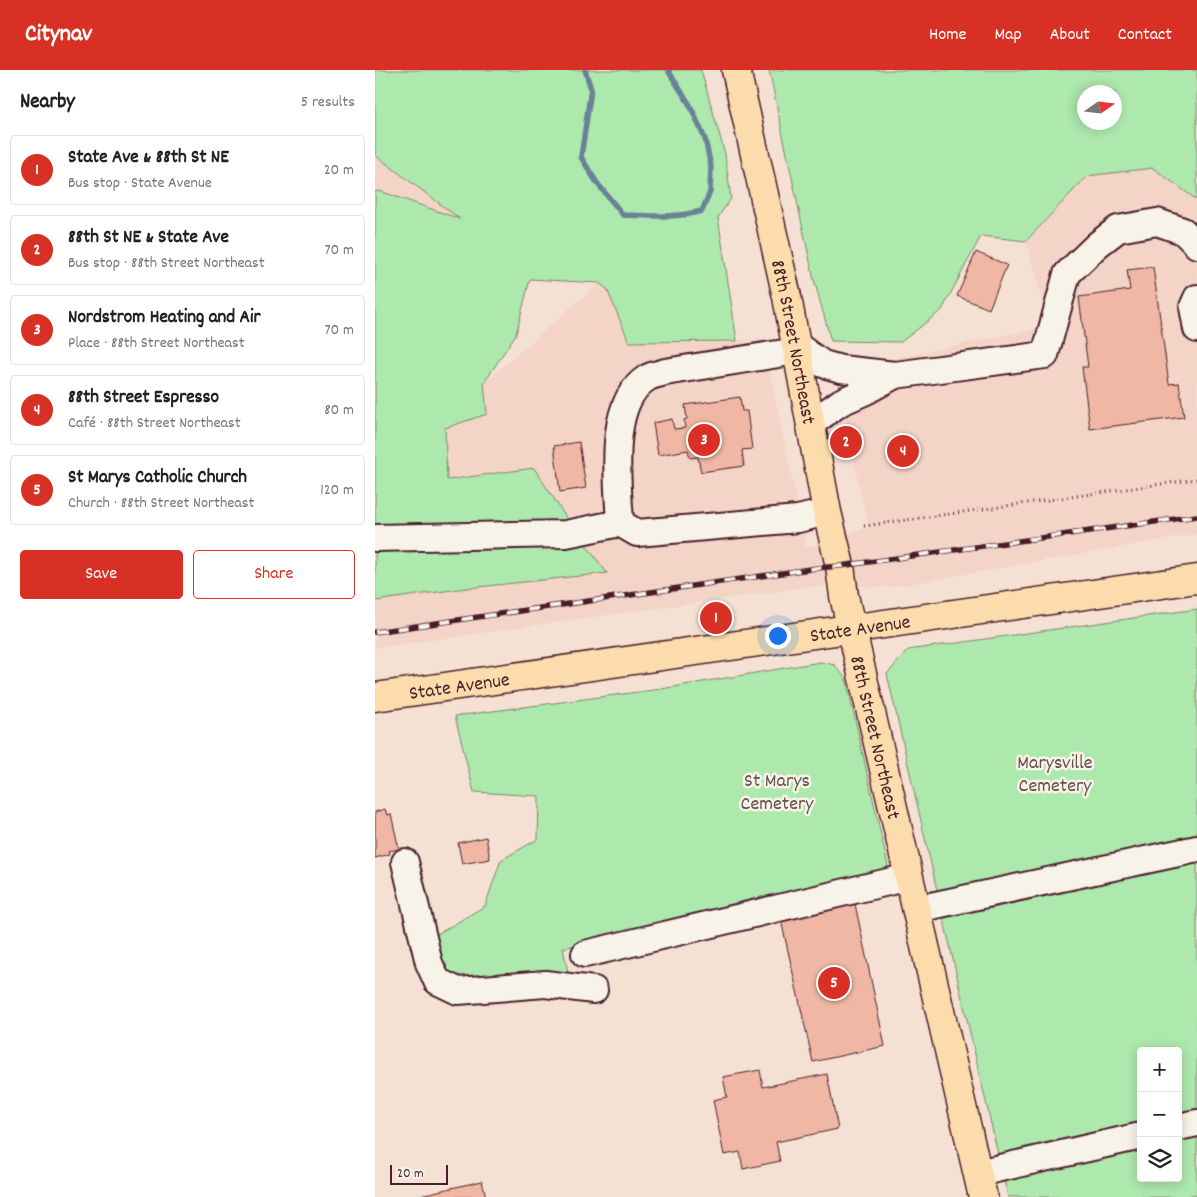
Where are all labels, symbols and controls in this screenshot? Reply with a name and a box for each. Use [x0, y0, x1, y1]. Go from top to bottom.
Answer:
text: Citynav [25, 18, 92, 52]
text: Home [929, 23, 966, 48]
text: Map [994, 23, 1022, 48]
text: About [1050, 23, 1090, 48]
text: Contact [1118, 23, 1172, 48]
north arrow [1077, 85, 1122, 130]
text: Nearby [20, 88, 75, 118]
text: 5 results [301, 91, 355, 114]
text: State Ave & 88th St NE [68, 145, 229, 172]
text: 1 [35, 159, 39, 182]
text: 20 m [324, 159, 354, 182]
text: Bus stop · State Avenue [68, 172, 212, 195]
text: 88th St NE & State Ave [68, 225, 229, 252]
text: 2 [34, 239, 41, 262]
text: 70 m [324, 239, 354, 262]
text: Bus stop · 88th Street Northeast [68, 252, 265, 275]
street label: 88th Street Northeast [762, 257, 821, 427]
text: Nordstrom Heating and Air [68, 305, 261, 332]
text: 3 [33, 319, 41, 342]
text: 70 m [324, 319, 354, 342]
text: Place · 88th Street Northeast [68, 332, 245, 355]
text: 88th Street Espresso [68, 385, 219, 412]
text: 4 [34, 399, 40, 422]
text: 80 m [324, 399, 354, 422]
text: Café · 88th Street Northeast [68, 412, 241, 435]
pin: 3 [688, 421, 720, 459]
pin: 2 [830, 423, 862, 461]
pin: 4 [887, 432, 919, 470]
text: St Marys Catholic Church [68, 465, 247, 492]
text: 5 [33, 479, 41, 502]
text: 120 m [320, 479, 354, 502]
text: Church · 88th Street Northeast [68, 492, 254, 515]
button: Save [20, 550, 183, 599]
button: Share [193, 550, 355, 599]
pin: 1 [700, 599, 732, 637]
street label: State Avenue [808, 609, 913, 651]
your location [765, 623, 791, 649]
street label: 88th Street Northeast [841, 653, 906, 822]
street label: State Avenue [408, 667, 512, 709]
park label: Marysville Cemetery [1017, 750, 1093, 801]
park label: St Marys Cemetery [741, 768, 814, 819]
pin: 5 [818, 964, 850, 1002]
map controls [1137, 1047, 1182, 1182]
button: + [1137, 1047, 1182, 1092]
button: − [1137, 1092, 1182, 1137]
button: layers [1137, 1137, 1182, 1182]
scale bar [390, 1162, 447, 1185]
text: 20 m [397, 1164, 424, 1184]

